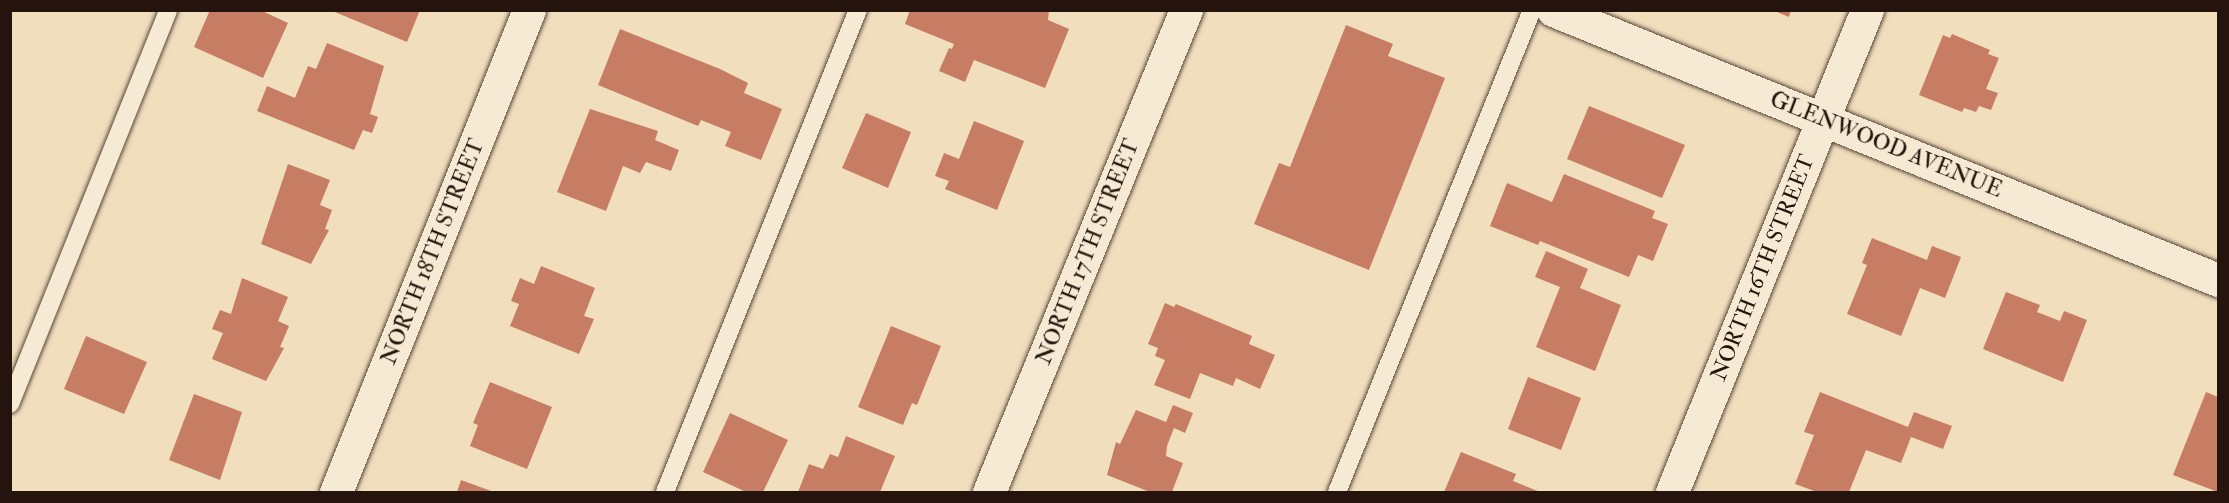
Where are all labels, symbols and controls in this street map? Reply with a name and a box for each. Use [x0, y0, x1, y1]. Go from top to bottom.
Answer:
street label: GLENWOOD AVENUE [1766, 86, 2006, 204]
street label: NORTH 18TH STREET [376, 135, 490, 369]
street label: NORTH 17TH STREET [1031, 135, 1145, 369]
street label: NORTH 16TH STREET [1706, 151, 1820, 385]

